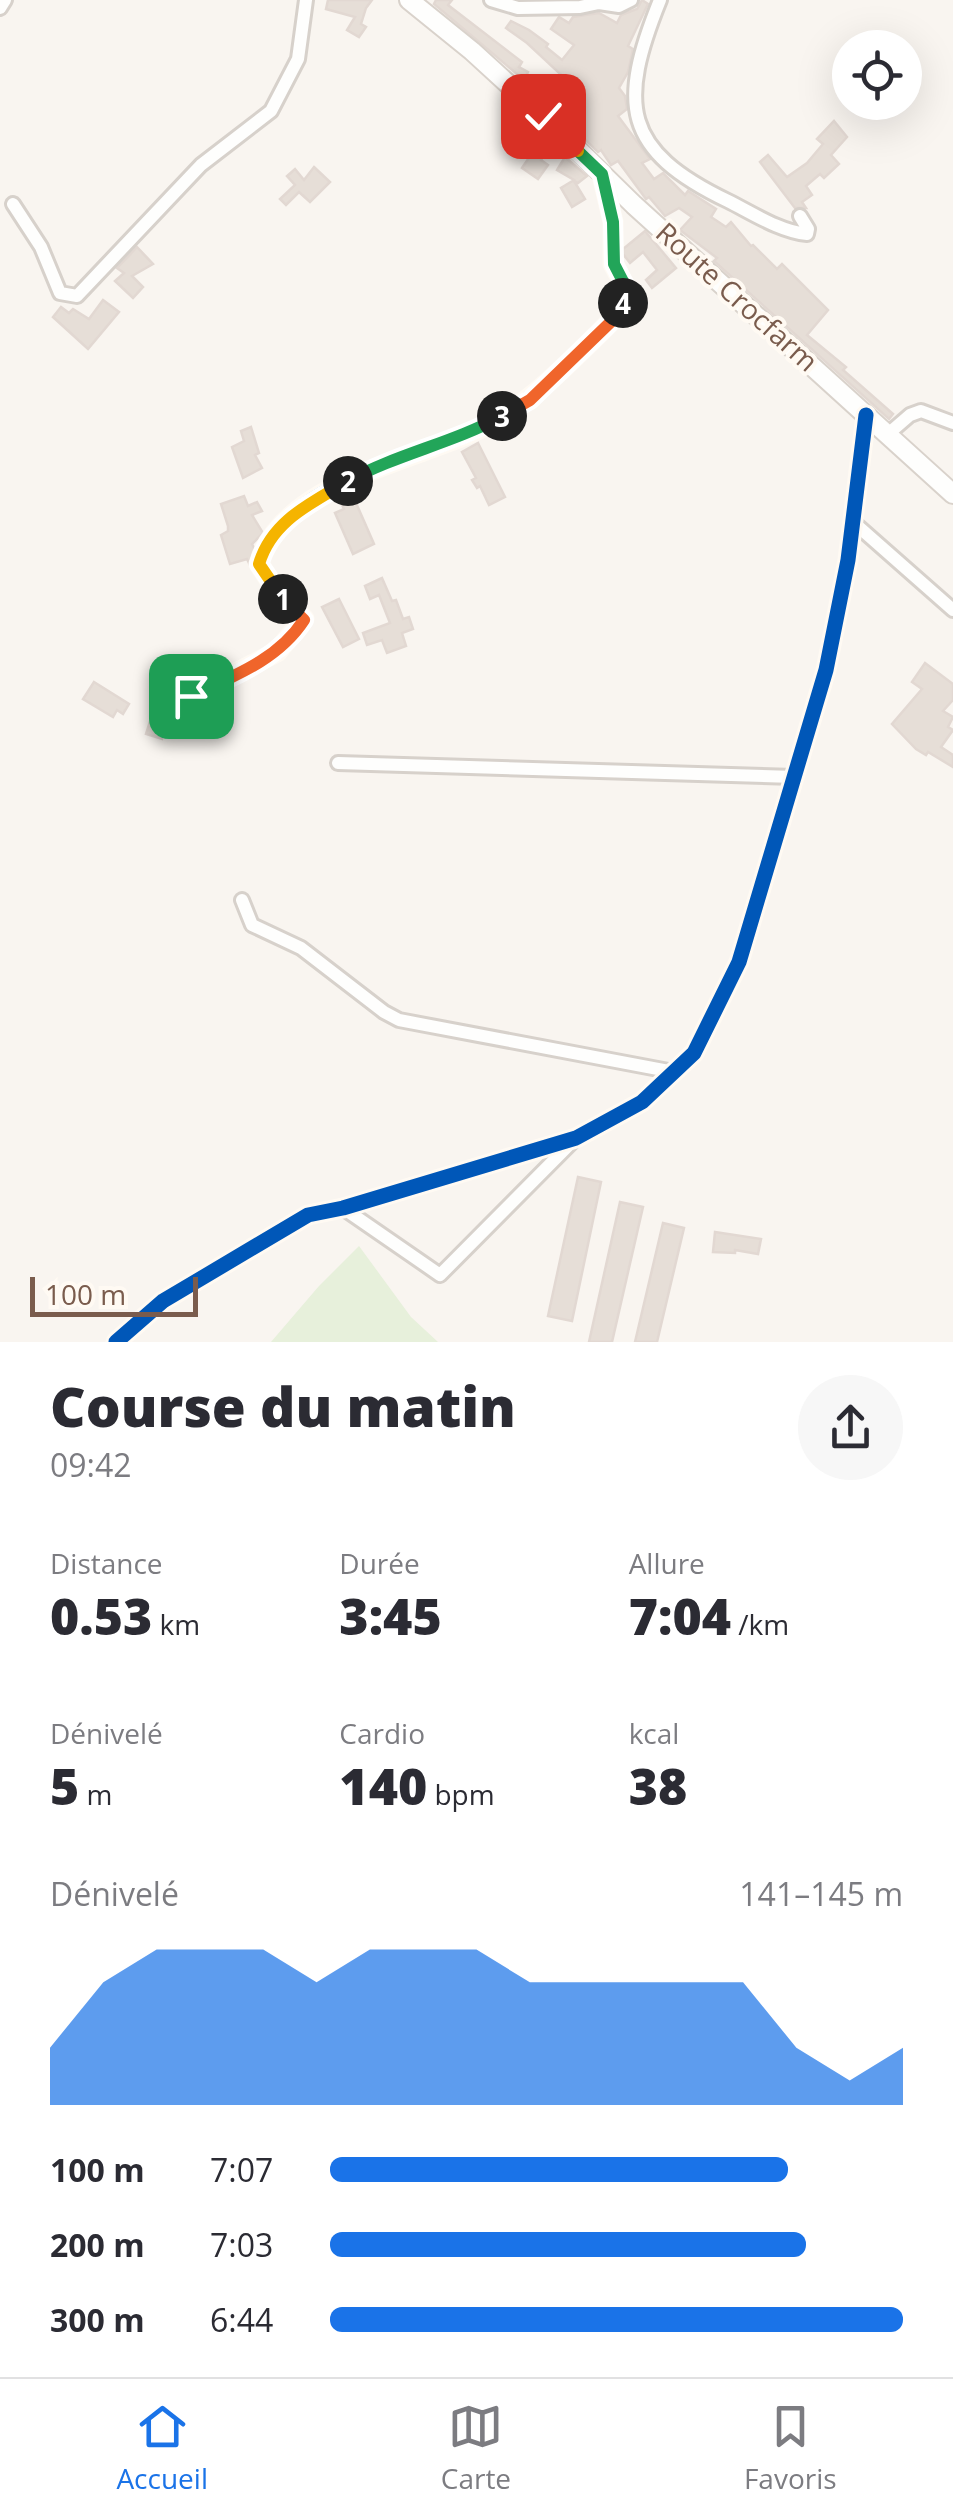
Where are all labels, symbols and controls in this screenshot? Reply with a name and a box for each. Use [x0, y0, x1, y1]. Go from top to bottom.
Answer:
map controls [832, 30, 922, 120]
button: locate [832, 30, 922, 120]
pin [501, 74, 586, 159]
icon: check [516, 89, 571, 144]
street label: Route Crocfarm [648, 213, 827, 379]
pin: 4 [598, 278, 648, 328]
text: 4 [615, 284, 631, 322]
pin: 3 [477, 391, 527, 441]
text: 3 [494, 397, 510, 435]
pin: 2 [323, 456, 373, 506]
text: 2 [340, 462, 356, 500]
pin: 1 [258, 574, 308, 624]
text: 1 [275, 580, 291, 618]
pin [149, 654, 234, 739]
icon: arrive [164, 669, 219, 724]
scale bar [30, 1272, 198, 1316]
text: 100 m [45, 1275, 126, 1313]
text: Course du matin [50, 1368, 516, 1443]
button: share [798, 1375, 903, 1480]
text: 09:42 [50, 1443, 132, 1486]
text: Distance [50, 1544, 163, 1582]
text: Durée [339, 1544, 420, 1582]
text: Allure [629, 1544, 705, 1582]
text: 0.53 [50, 1582, 152, 1650]
text: 3:45 [339, 1582, 442, 1650]
text: 7:04 [629, 1582, 731, 1650]
text: km [152, 1605, 200, 1643]
text: /km [731, 1605, 789, 1643]
text: Dénivelé [50, 1714, 163, 1752]
text: Cardio [339, 1714, 425, 1752]
text: kcal [629, 1714, 679, 1752]
text: 5 [50, 1752, 79, 1820]
text: 140 [339, 1752, 427, 1820]
text: 38 [629, 1752, 687, 1820]
text: m [79, 1775, 113, 1813]
text: bpm [427, 1775, 495, 1813]
text: Dénivelé [50, 1872, 179, 1915]
text: 141–145 m [739, 1872, 903, 1915]
text: 100 m [50, 2148, 145, 2191]
text: 7:07 [210, 2148, 273, 2191]
text: 200 m [50, 2223, 145, 2266]
text: 7:03 [210, 2223, 273, 2266]
text: 300 m [50, 2298, 145, 2341]
text: 6:44 [210, 2298, 273, 2341]
tab: Accueil [116, 2399, 208, 2497]
tab: Carte [441, 2399, 511, 2497]
tab: Favoris [744, 2399, 837, 2497]

